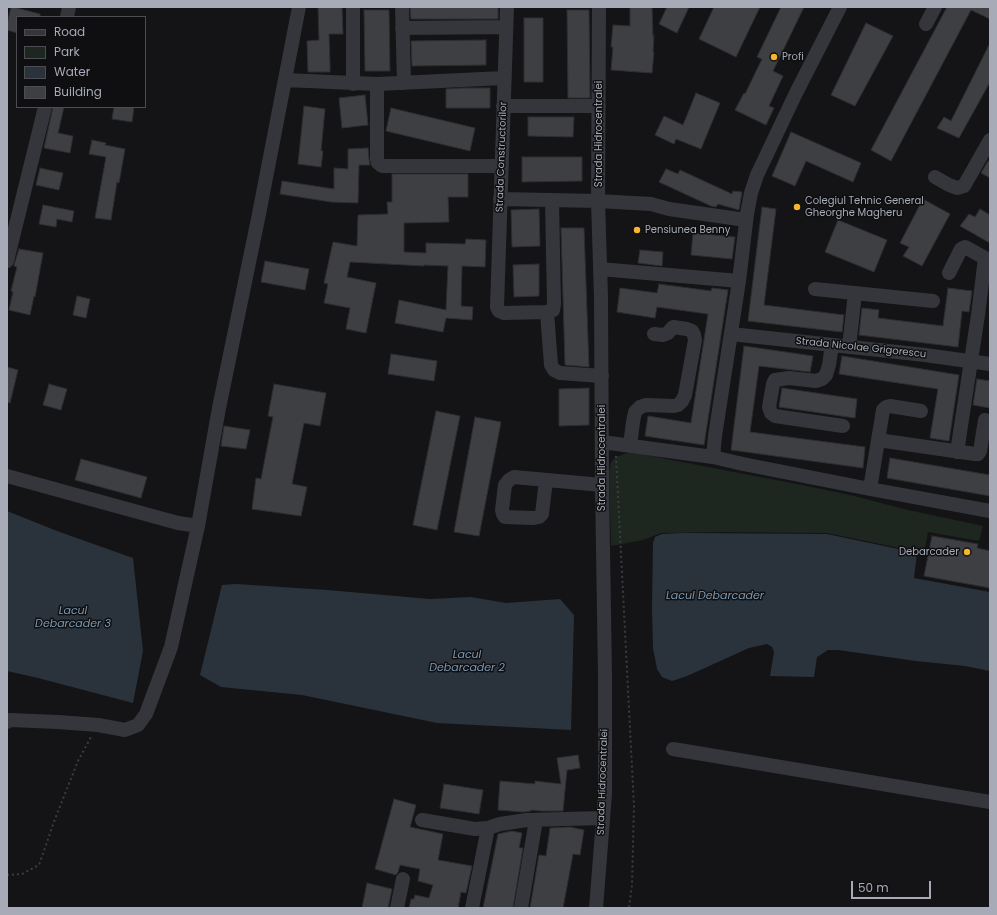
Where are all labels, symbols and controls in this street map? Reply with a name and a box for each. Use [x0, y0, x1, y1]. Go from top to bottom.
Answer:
legend [16, 16, 146, 108]
text: Road [54, 23, 85, 40]
text: Park [54, 43, 80, 60]
place label: Profi [782, 51, 804, 63]
marker: Profi [769, 52, 779, 62]
text: Water [54, 63, 90, 80]
street label: Strada Hidrocentralei [593, 81, 605, 187]
text: Building [54, 83, 102, 100]
street label: Strada Constructorilor [494, 102, 510, 212]
place label: Colegiul Tehnic General Gheorghe Magheru [805, 195, 924, 218]
marker: Colegiul Tehnic General Gheorghe Magheru [792, 202, 802, 212]
place label: Pensiunea Benny [645, 224, 730, 236]
marker: Pensiunea Benny [632, 225, 642, 235]
street label: Strada Nicolae Grigorescu [795, 335, 927, 361]
street label: Strada Hidrocentralei [596, 405, 608, 511]
place label: Debarcader [899, 546, 959, 558]
marker: Debarcader [962, 547, 972, 557]
water label: Lacul Debarcader [666, 589, 764, 603]
water label: Lacul Debarcader 3 [35, 604, 111, 630]
water label: Lacul Debarcader 2 [429, 648, 505, 674]
street label: Strada Hidrocentralei [595, 729, 611, 835]
scale bar [853, 873, 933, 899]
text: 50 m [858, 879, 889, 896]

